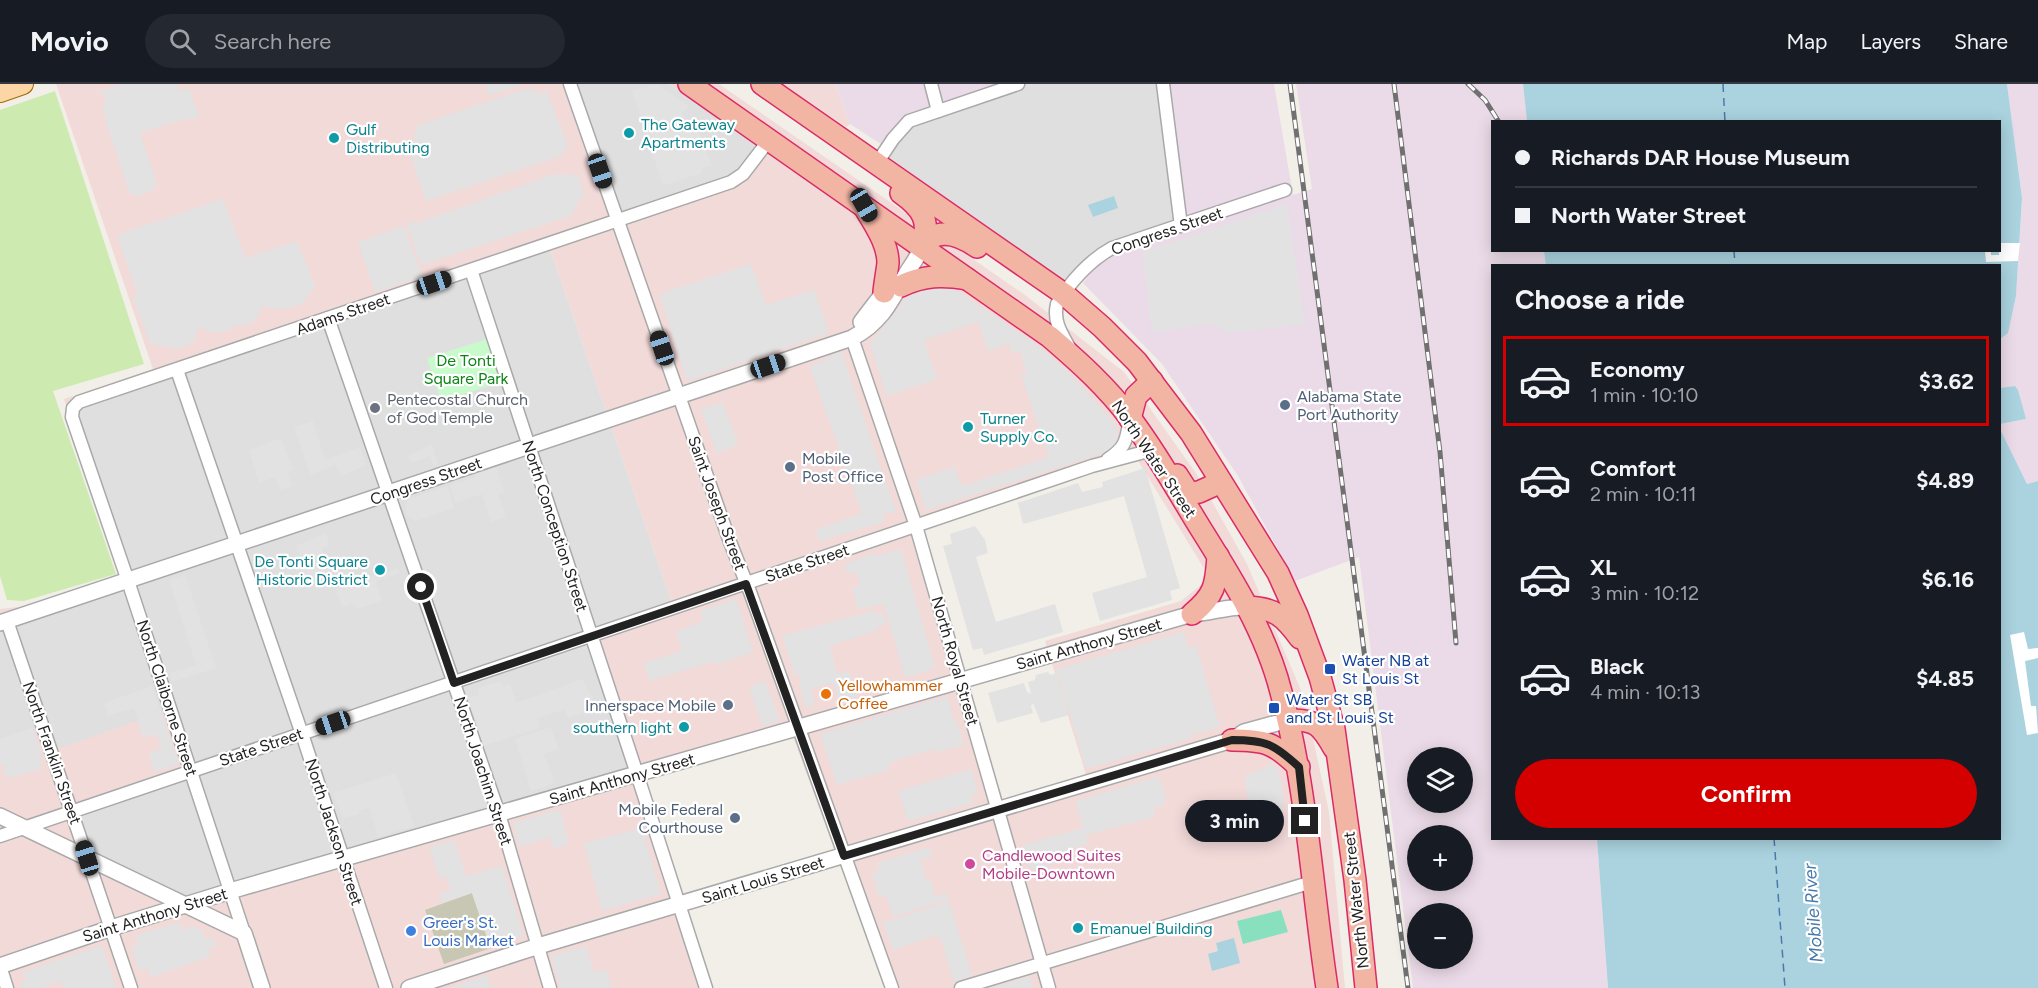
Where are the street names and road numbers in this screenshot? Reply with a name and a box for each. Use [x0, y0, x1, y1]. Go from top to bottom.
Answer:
street label: Congress Street [1109, 203, 1225, 259]
street label: Adams Street [294, 289, 392, 339]
street label: North Water Street [1108, 397, 1200, 521]
street label: Saint Joseph Street [684, 433, 750, 573]
street label: North Conception Street [518, 438, 592, 614]
street label: Congress Street [368, 453, 484, 509]
street label: State Street [763, 540, 851, 586]
street label: North Royal Street [927, 594, 983, 728]
street label: Saint Anthony Street [1014, 614, 1164, 674]
street label: North Claiborne Street [133, 617, 201, 779]
street label: North Franklin Street [19, 679, 85, 827]
street label: North Joachim Street [450, 694, 516, 848]
street label: State Street [217, 724, 305, 770]
street label: Saint Anthony Street [547, 749, 697, 809]
street label: North Jackson Street [301, 756, 367, 908]
street label: North Water Street [1339, 830, 1373, 970]
street label: Saint Louis Street [699, 852, 827, 908]
street label: Saint Anthony Street [80, 884, 230, 946]

